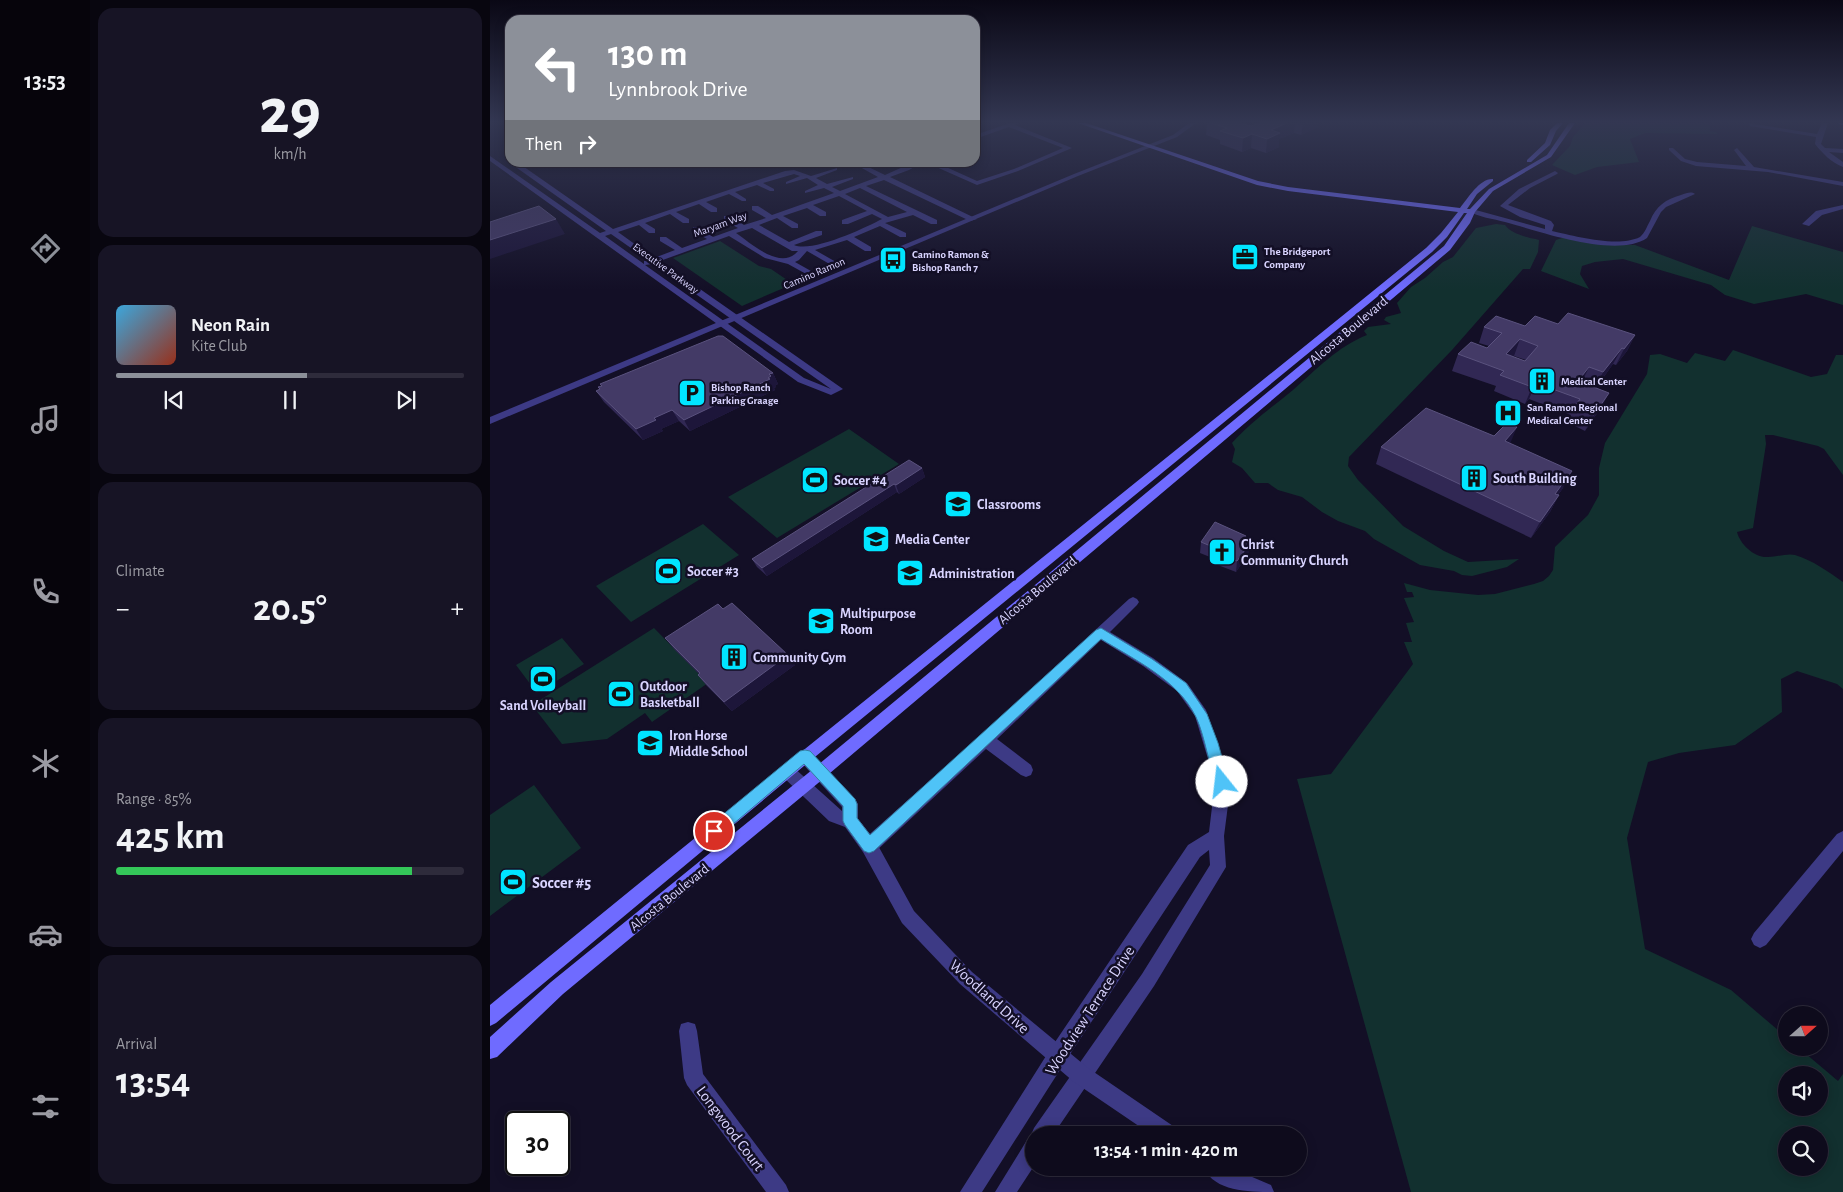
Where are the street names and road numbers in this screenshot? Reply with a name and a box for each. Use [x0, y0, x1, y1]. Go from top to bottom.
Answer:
street label: Maryam Way [692, 210, 749, 239]
street label: Executive Parkway [631, 241, 701, 296]
street label: Camino Ramon [782, 256, 847, 291]
street label: Alcosta Boulevard [1307, 294, 1390, 367]
street label: Alcosta Boulevard [996, 554, 1079, 627]
street label: Alcosta Boulevard [627, 862, 712, 934]
street label: Woodview Terrace Drive [1042, 943, 1137, 1078]
street label: Woodland Drive [946, 957, 1032, 1037]
street label: Longwood Court [693, 1083, 767, 1174]

